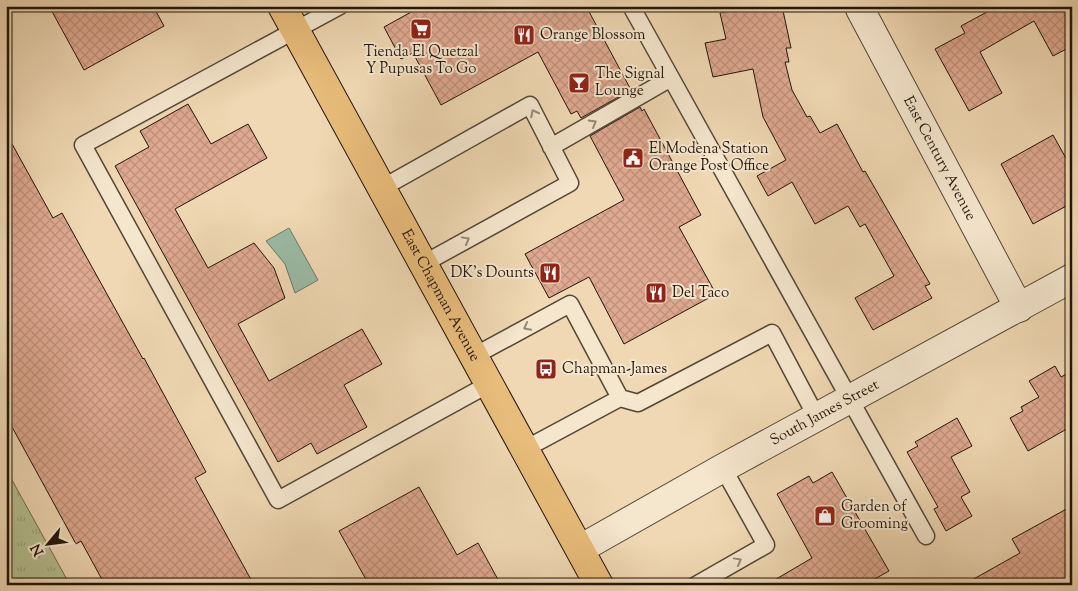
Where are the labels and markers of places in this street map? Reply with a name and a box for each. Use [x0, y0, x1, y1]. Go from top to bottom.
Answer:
supermarket icon: Tienda El Quetzal Y Pupusas To Go [409, 17, 433, 41]
restaurant icon: Orange Blossom [512, 23, 536, 47]
place label: Orange Blossom [540, 25, 646, 46]
place label: Tienda El Quetzal Y Pupusas To Go [364, 42, 478, 80]
place label: The Signal Lounge [595, 64, 665, 102]
bar icon: The Signal Lounge [567, 71, 591, 95]
place label: El Modena Station Orange Post Office [649, 139, 769, 177]
public building icon: El Modena Station Orange Post Office [621, 146, 645, 170]
restaurant icon: DK's Dounts [538, 261, 562, 285]
place label: DK's Dounts [450, 263, 534, 284]
restaurant icon: Del Taco [644, 281, 668, 305]
place label: Del Taco [672, 283, 729, 304]
bus stop icon: Chapman-James [534, 357, 558, 381]
place label: Chapman-James [562, 359, 667, 380]
place label: Garden of Grooming [841, 497, 908, 535]
shop icon: Garden of Grooming [813, 504, 837, 528]

